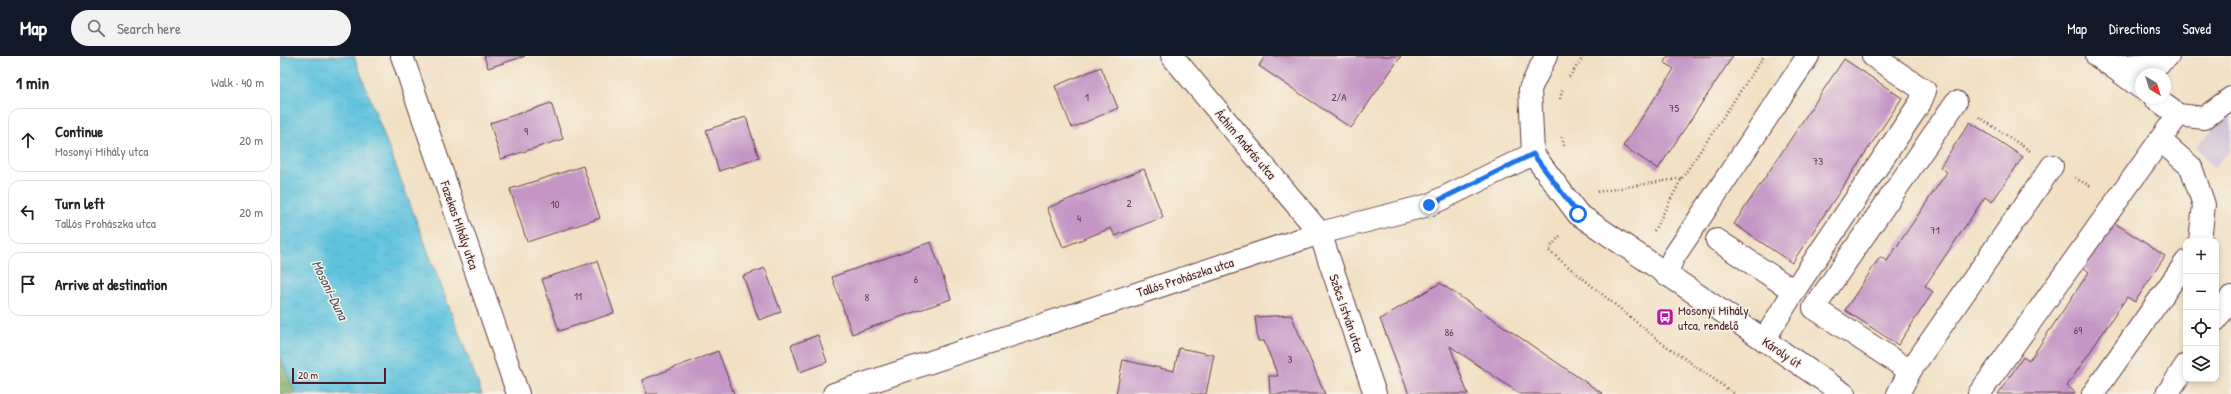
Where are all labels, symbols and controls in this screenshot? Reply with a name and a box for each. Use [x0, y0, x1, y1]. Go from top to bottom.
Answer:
search box [71, 10, 351, 46]
text: Map [20, 15, 47, 41]
icon: search [85, 17, 107, 39]
text: Search here [117, 18, 181, 39]
text: Map [2067, 19, 2087, 38]
text: Directions [2109, 19, 2160, 38]
text: Saved [2182, 19, 2211, 38]
north arrow [2135, 68, 2171, 104]
text: 1 min [16, 71, 49, 94]
text: Walk · 40 m [211, 73, 264, 91]
house number: 1 [1085, 90, 1089, 104]
house number: 2/A [1331, 90, 1347, 104]
house number: 75 [1669, 101, 1679, 115]
street label: Áchim András utca [1211, 105, 1281, 183]
text: Continue [55, 121, 103, 142]
house number: 9 [524, 124, 528, 138]
icon: ahead [17, 129, 39, 151]
text: 20 m [239, 131, 263, 149]
text: Mosonyi Mihály utca [55, 142, 148, 160]
house number: 73 [1813, 154, 1823, 168]
street label: Fazekas Mihály utca [436, 178, 484, 272]
text: Turn left [55, 193, 105, 214]
house number: 2 [1126, 196, 1132, 210]
route end [1420, 196, 1438, 214]
house number: 10 [551, 197, 560, 211]
icon: left [17, 201, 39, 223]
text: 20 m [239, 203, 263, 221]
route start [1569, 205, 1587, 223]
house number: 4 [1077, 211, 1081, 225]
text: Tallós Prohászka utca [55, 214, 156, 232]
house number: 71 [1930, 223, 1940, 237]
map controls [2183, 238, 2219, 382]
button: + [2183, 238, 2219, 274]
street label: Tallós Prohászka utca [1134, 253, 1236, 301]
water label: Mosoni-Duna [308, 257, 354, 324]
house number: 6 [914, 272, 919, 286]
street label: Szőcs István utca [1325, 272, 1369, 354]
icon: arrive [17, 273, 39, 295]
text: Arrive at destination [55, 274, 167, 295]
button: − [2183, 274, 2219, 310]
house number: 11 [574, 289, 582, 303]
house number: 8 [865, 290, 870, 304]
place label: Mosonyi Mihály utca, rendelő [1678, 301, 1749, 334]
bus stop icon: Mosonyi Mihály utca, rendelő [1655, 307, 1675, 327]
button: locate [2183, 310, 2219, 346]
house number: 69 [2074, 323, 2082, 337]
house number: 86 [1444, 325, 1454, 339]
street label: Károly út [1759, 332, 1806, 372]
button: layers [2183, 346, 2219, 382]
house number: 3 [1288, 352, 1293, 366]
scale bar [292, 366, 386, 385]
text: 20 m [298, 368, 318, 382]

